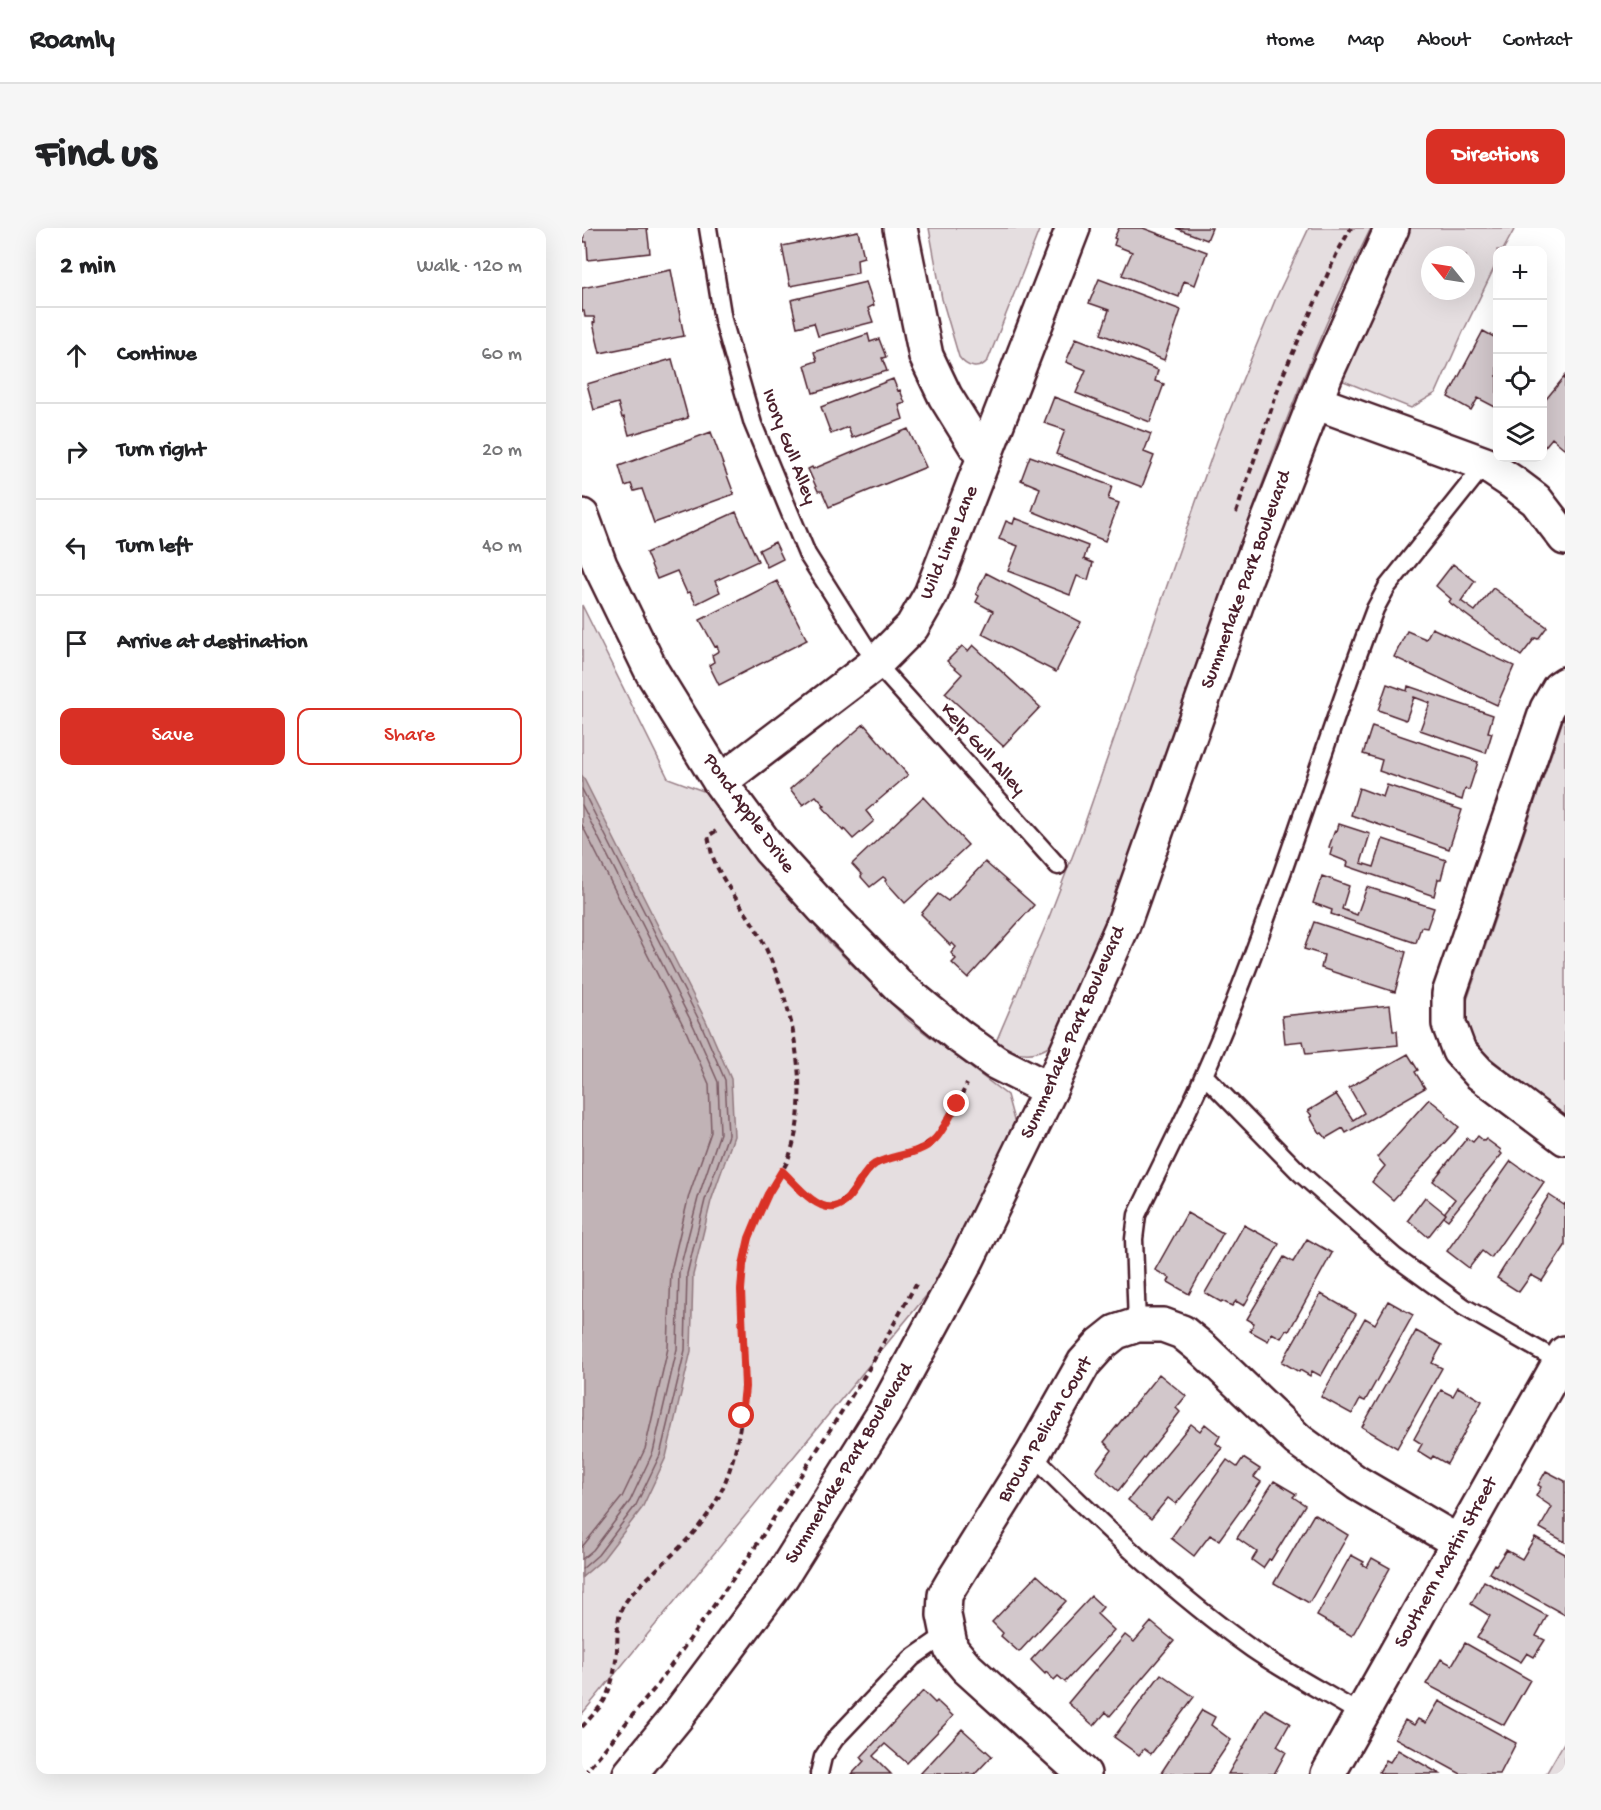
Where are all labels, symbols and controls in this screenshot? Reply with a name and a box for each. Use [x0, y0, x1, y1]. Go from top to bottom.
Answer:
text: Roamly [30, 25, 115, 58]
text: Home [1266, 29, 1314, 54]
text: Map [1347, 29, 1384, 54]
text: About [1417, 29, 1470, 54]
text: Contact [1503, 29, 1571, 54]
button: Directions [1426, 129, 1565, 184]
text: Find us [36, 132, 156, 181]
north arrow [1421, 246, 1475, 300]
map controls [1493, 246, 1547, 462]
button: + [1493, 246, 1547, 300]
text: 2 min [60, 252, 115, 283]
text: Walk · 120 m [417, 256, 522, 279]
button: − [1493, 300, 1547, 354]
icon: ahead [60, 339, 93, 372]
text: Continue [117, 342, 197, 368]
text: 60 m [482, 344, 522, 367]
button: locate [1493, 354, 1547, 408]
street label: Ivory Gull Alley [755, 386, 821, 508]
button: layers [1493, 408, 1547, 462]
icon: right [60, 435, 93, 468]
text: Turn right [117, 438, 205, 464]
text: 20 m [482, 440, 522, 463]
street label: Summerlake Park Boulevard [1197, 466, 1298, 692]
street label: Wild Lime Lane [916, 482, 985, 603]
icon: left [60, 531, 93, 564]
text: Turn left [117, 534, 191, 560]
text: 40 m [482, 536, 522, 559]
icon: arrive [60, 627, 93, 660]
text: Arrive at destination [117, 630, 307, 656]
street label: Kelp Gull Alley [934, 699, 1030, 801]
button: Save [60, 708, 285, 765]
button: Share [297, 708, 522, 765]
street label: Pond Apple Drive [696, 749, 799, 879]
street label: Summerlake Park Boulevard [1017, 921, 1132, 1143]
route end [943, 1090, 969, 1116]
street label: Brown Pelican Court [993, 1352, 1099, 1508]
street label: Summerlake Park Boulevard [781, 1357, 920, 1569]
route start [728, 1402, 754, 1428]
street label: Southern Martin Street [1390, 1472, 1504, 1652]

